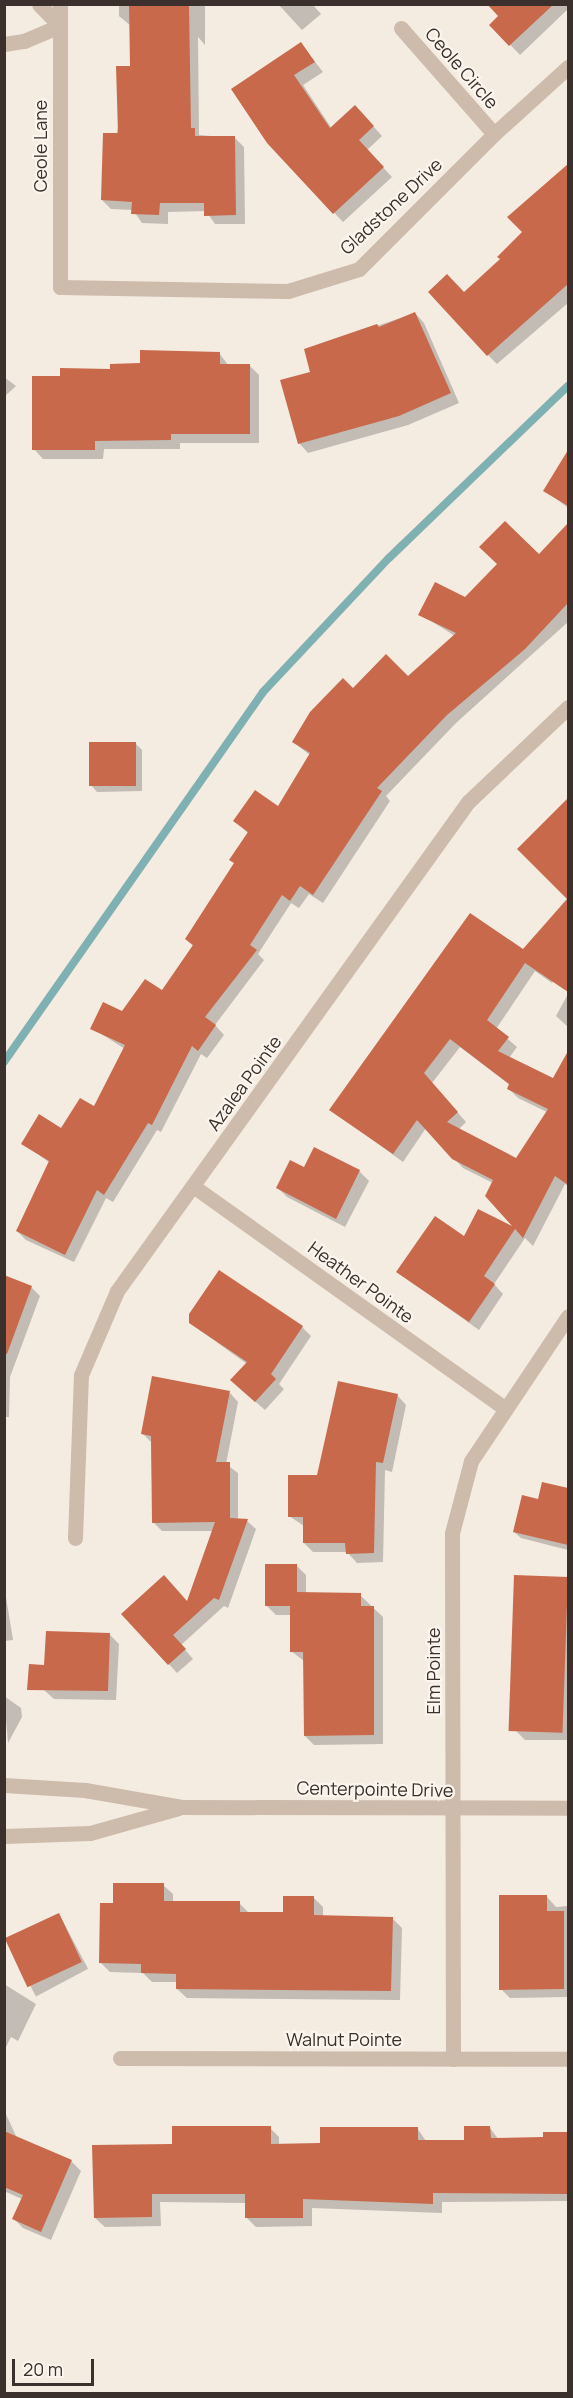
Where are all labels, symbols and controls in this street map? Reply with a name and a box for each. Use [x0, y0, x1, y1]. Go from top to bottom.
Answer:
street label: Ceole Circle [421, 23, 503, 113]
street label: Ceole Lane [29, 100, 51, 192]
street label: Gladstone Drive [336, 153, 446, 259]
street label: Azalea Pointe [202, 1031, 286, 1135]
street label: Heather Pointe [304, 1237, 418, 1327]
street label: Elm Pointe [422, 1627, 444, 1715]
street label: Centerpointe Drive [296, 1777, 454, 1801]
street label: Walnut Pointe [286, 2028, 402, 2050]
scale bar [15, 2347, 98, 2385]
text: 20 m [23, 2357, 63, 2381]

